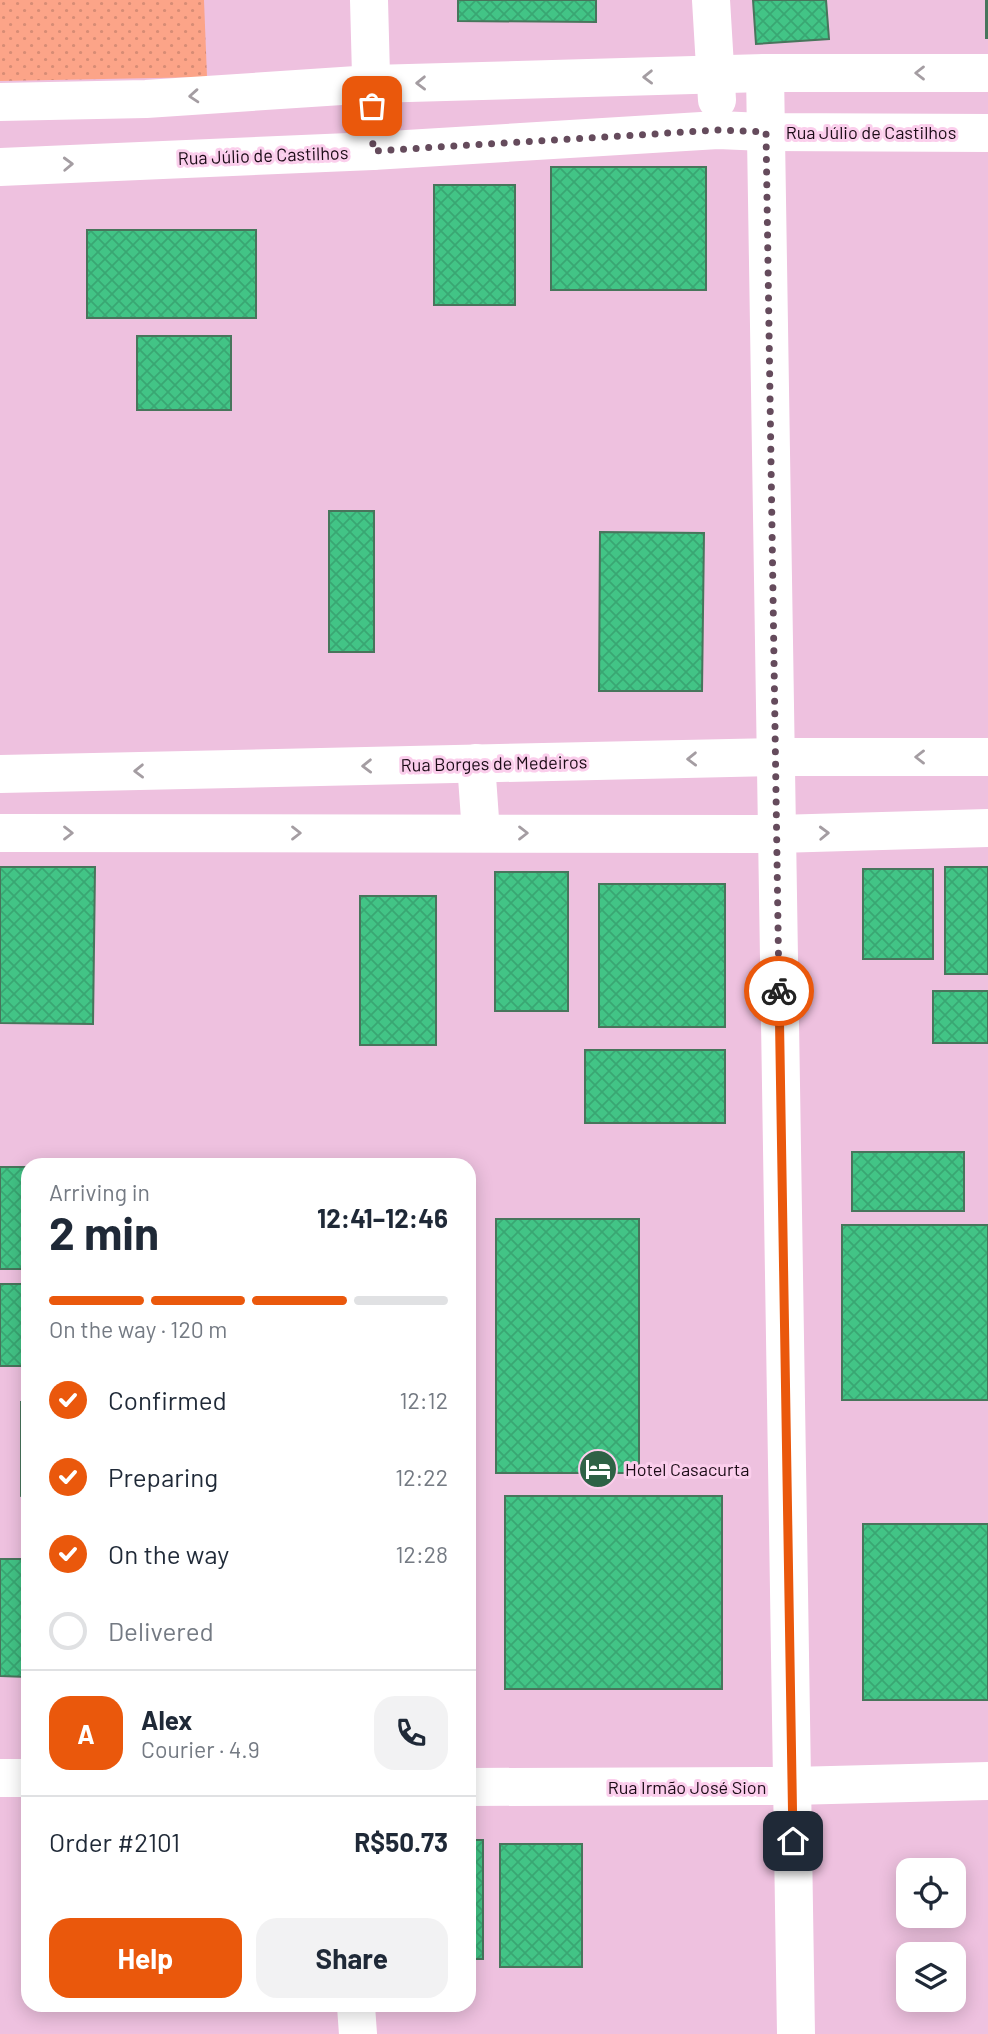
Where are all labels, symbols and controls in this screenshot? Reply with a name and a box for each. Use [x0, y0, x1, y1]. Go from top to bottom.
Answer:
one-way arrow [914, 65, 925, 81]
one-way arrow [642, 69, 653, 85]
one-way arrow [415, 75, 426, 90]
pin [342, 76, 402, 136]
icon: bag [353, 87, 391, 125]
one-way arrow [188, 88, 199, 103]
street label: Rua Júlio de Castilhos [786, 121, 956, 143]
street label: Rua Júlio de Castilhos [177, 141, 349, 169]
one-way arrow [63, 156, 74, 171]
one-way arrow [914, 749, 925, 765]
street label: Rua Borges de Medeiros [400, 750, 588, 776]
one-way arrow [687, 751, 697, 767]
one-way arrow [361, 758, 372, 774]
one-way arrow [134, 763, 145, 778]
one-way arrow [63, 825, 74, 841]
one-way arrow [291, 825, 301, 841]
one-way arrow [518, 825, 529, 841]
one-way arrow [819, 825, 830, 840]
courier [744, 956, 814, 1026]
icon: bike [760, 972, 798, 1010]
text: Arriving in [49, 1178, 150, 1206]
text: 12:41–12:46 [317, 1202, 448, 1233]
text: 2 min [49, 1204, 159, 1259]
text: On the way · 120 m [49, 1315, 227, 1343]
icon: check [49, 1381, 87, 1419]
text: Confirmed [108, 1384, 227, 1415]
text: 12:12 [399, 1386, 448, 1414]
hotel icon: Hotel Casacurta [577, 1448, 619, 1490]
icon: check [49, 1458, 87, 1496]
place label: Hotel Casacurta [625, 1458, 750, 1480]
text: Preparing [108, 1461, 218, 1492]
text: 12:22 [395, 1463, 448, 1491]
icon: check [49, 1535, 87, 1573]
text: On the way [108, 1538, 229, 1569]
text: 12:28 [396, 1540, 448, 1568]
text: Delivered [108, 1615, 214, 1646]
button: phone [374, 1696, 448, 1770]
text: Alex [141, 1704, 192, 1735]
text: A [77, 1718, 95, 1749]
text: Courier · 4.9 [141, 1735, 260, 1763]
street label: Rua Irmão José Sion [608, 1776, 766, 1798]
pin [763, 1811, 823, 1871]
icon: home [774, 1822, 812, 1860]
text: Order #2101 [49, 1826, 180, 1857]
text: R$50.73 [354, 1826, 448, 1857]
map controls [896, 1858, 966, 2012]
button: locate [896, 1858, 966, 1928]
button: Help [49, 1918, 242, 1998]
button: Share [256, 1918, 448, 1998]
button: layers [896, 1942, 966, 2012]

